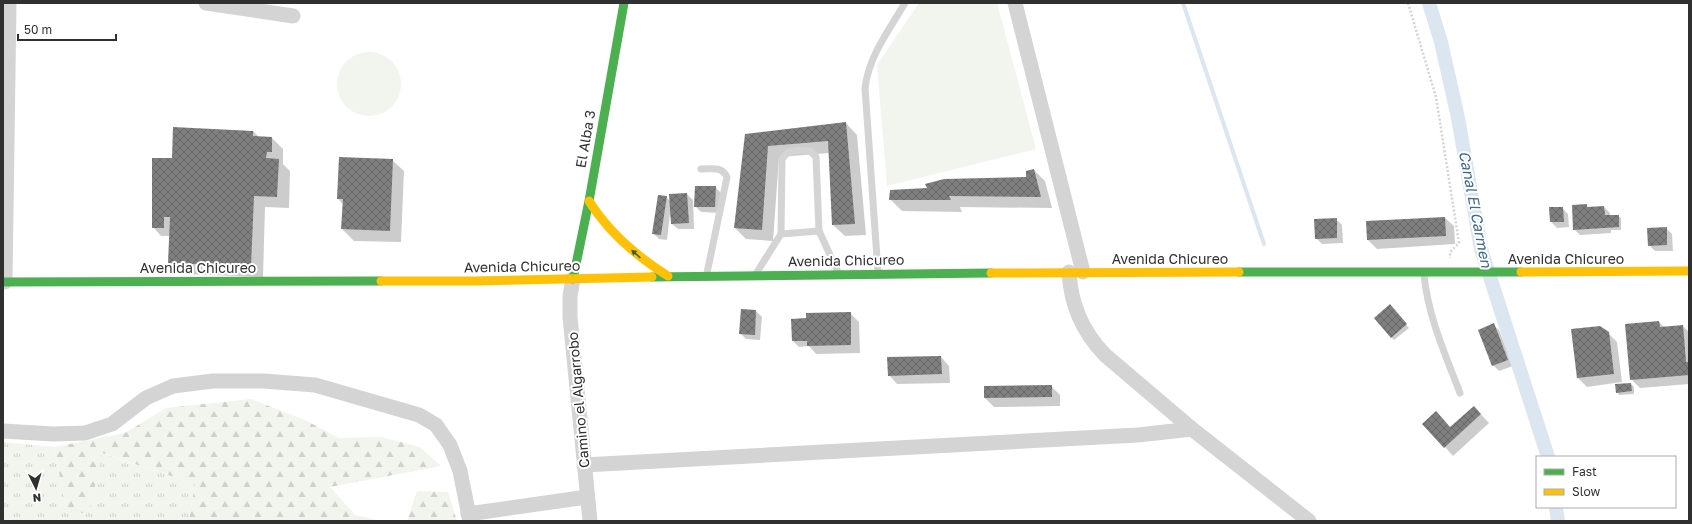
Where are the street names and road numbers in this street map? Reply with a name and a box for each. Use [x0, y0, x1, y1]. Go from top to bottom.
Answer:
street label: El Alba 3 [572, 109, 598, 169]
street label: Avenida Chicureo [788, 250, 904, 270]
street label: Avenida Chicureo [1112, 250, 1228, 267]
street label: Avenida Chicureo [1508, 250, 1624, 267]
street label: Avenida Chicureo [464, 256, 580, 276]
street label: Avenida Chicureo [140, 259, 256, 276]
street label: Camino el Algarrobo [564, 331, 592, 469]

